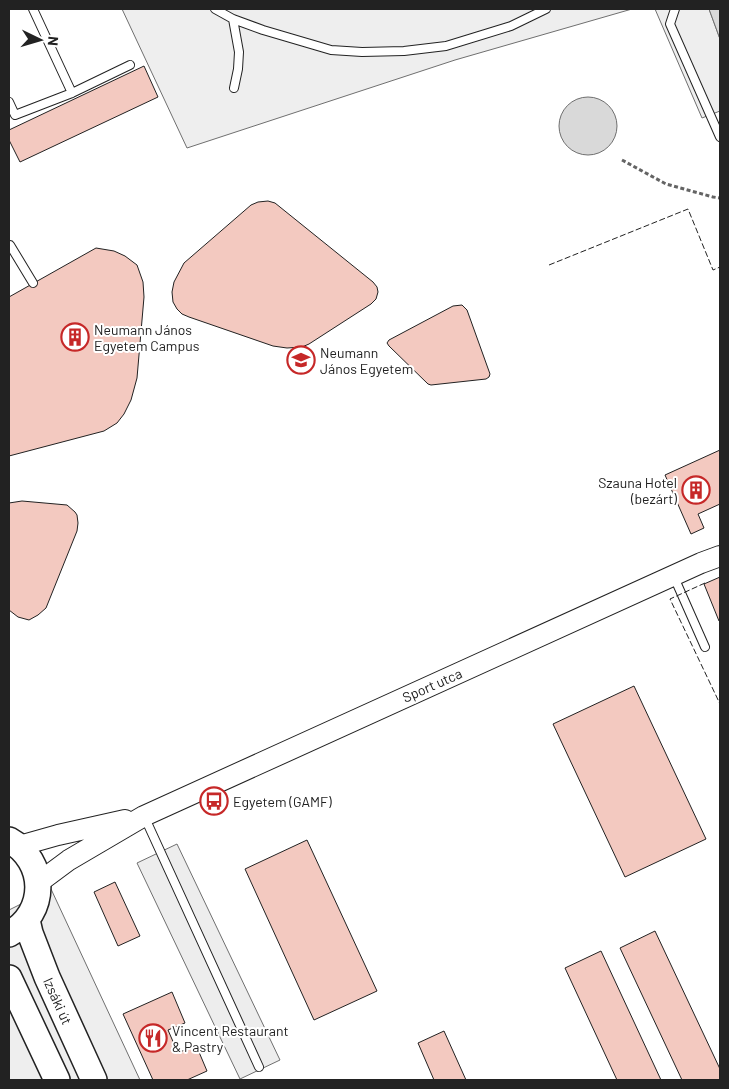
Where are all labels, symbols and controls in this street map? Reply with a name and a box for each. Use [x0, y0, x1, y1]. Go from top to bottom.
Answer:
north arrow [15, 15, 65, 65]
text: N [45, 36, 62, 47]
place label: Neumann János Egyetem Campus [94, 321, 200, 354]
building icon: Neumann János Egyetem Campus [60, 322, 90, 352]
place label: Neumann János Egyetem [320, 344, 413, 377]
school or university icon: Neumann János Egyetem [286, 345, 316, 375]
place label: Szauna Hotel (bezárt) [598, 474, 677, 507]
building icon: Szauna Hotel (bezárt) [681, 475, 711, 505]
street label: Sport utca [400, 664, 464, 706]
bus stop icon: Egyetem (GAMF) [199, 786, 229, 816]
place label: Egyetem (GAMF) [233, 793, 332, 810]
street label: Izsáki út [40, 975, 76, 1027]
place label: Vincent Restaurant & Pastry [172, 1022, 289, 1055]
restaurant icon: Vincent Restaurant & Pastry [138, 1023, 168, 1053]

